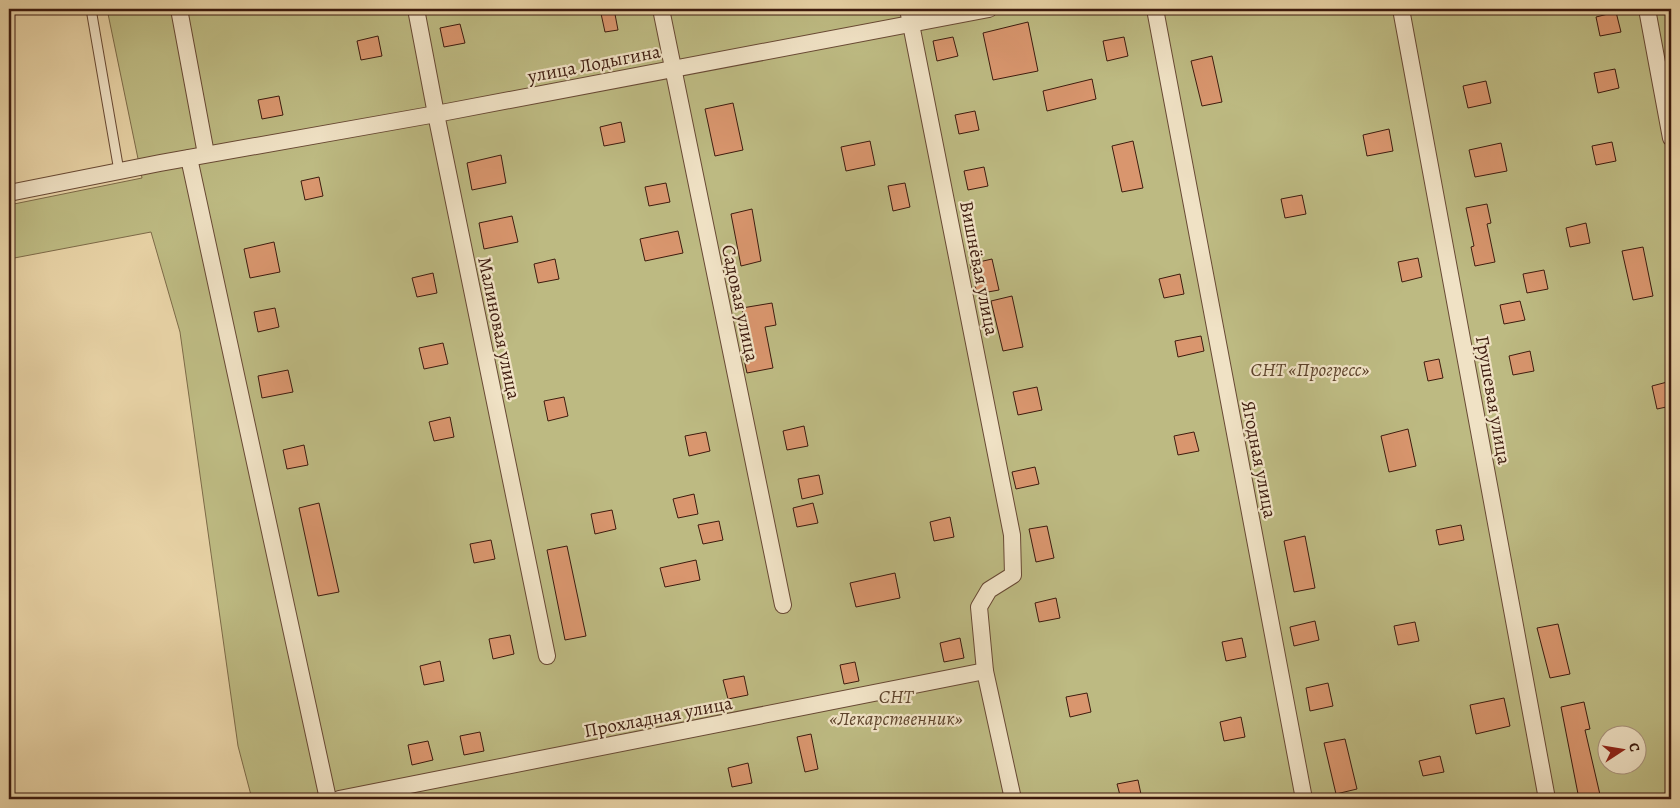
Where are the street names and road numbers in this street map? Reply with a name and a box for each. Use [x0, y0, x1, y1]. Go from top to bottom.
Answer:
street label: улица Лодыгина [525, 38, 663, 90]
street label: Вишнёвая улица [953, 199, 1005, 338]
street label: Садовая улица [715, 242, 765, 364]
street label: Малиновая улица [471, 255, 527, 402]
street label: Грушевая улица [1469, 334, 1517, 467]
street label: Ягодная улица [1235, 398, 1283, 521]
street label: Прохладная улица [582, 690, 735, 744]

